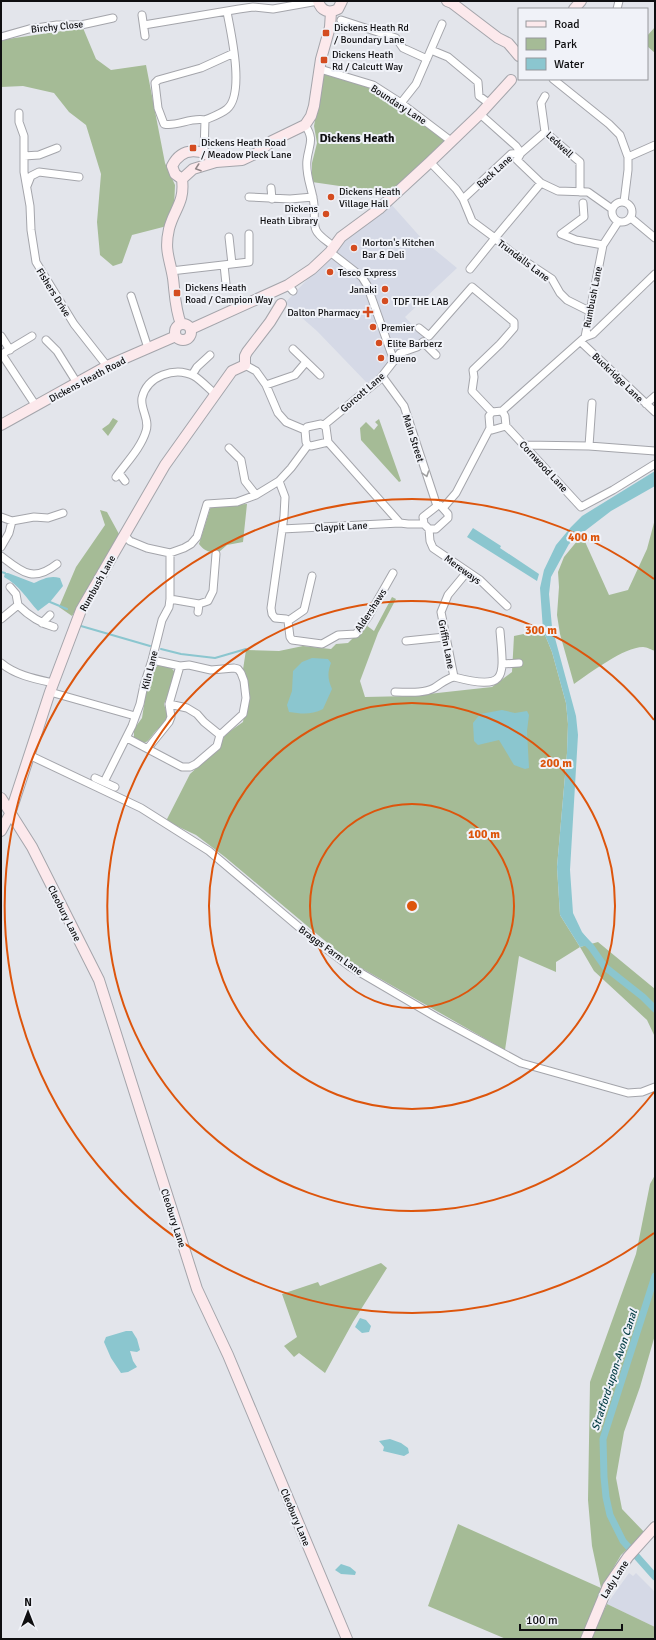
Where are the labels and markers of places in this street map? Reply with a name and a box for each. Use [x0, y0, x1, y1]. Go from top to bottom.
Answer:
place label: Dickens Heath Rd / Boundary Lane [334, 22, 409, 46]
marker: Dickens Heath Rd / Boundary Lane [321, 28, 331, 38]
place label: Dickens Heath Rd / Calcutt Way [332, 49, 403, 73]
marker: Dickens Heath Rd / Calcutt Way [319, 55, 329, 65]
place label: Dickens Heath Road / Meadow Pleck Lane [201, 137, 291, 161]
marker: Dickens Heath Road / Meadow Pleck Lane [188, 143, 198, 153]
place label: Dickens Heath Village Hall [339, 186, 400, 210]
marker: Dickens Heath Village Hall [326, 192, 336, 202]
place label: Dickens Heath Library [260, 203, 319, 227]
marker: Dickens Heath Library [321, 209, 331, 219]
place label: Morton's Kitchen Bar & Deli [362, 237, 435, 261]
marker: Morton's Kitchen Bar & Deli [349, 243, 359, 253]
marker: Tesco Express [325, 267, 335, 277]
place label: Tesco Express [338, 267, 397, 279]
place label: Dickens Heath Road / Campion Way [185, 282, 273, 306]
place label: Janaki [350, 284, 377, 296]
marker: Janaki [380, 284, 390, 294]
marker: Dickens Heath Road / Campion Way [172, 288, 182, 298]
marker: TDF THE LAB [380, 296, 390, 306]
place label: TDF THE LAB [393, 296, 449, 308]
place label: Dalton Pharmacy [287, 307, 360, 319]
marker: Dalton Pharmacy [363, 307, 373, 317]
marker: Premier [368, 322, 378, 332]
place label: Premier [381, 322, 415, 334]
marker: Elite Barberz [374, 338, 384, 348]
place label: Elite Barberz [387, 338, 443, 350]
marker: Bueno [376, 353, 386, 363]
place label: Bueno [389, 353, 416, 365]
centre of rings [405, 899, 419, 913]

